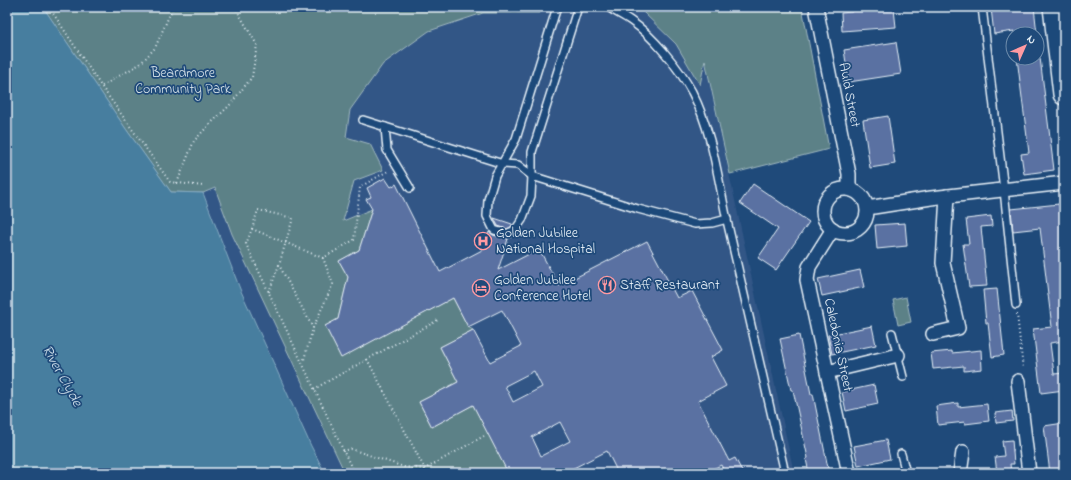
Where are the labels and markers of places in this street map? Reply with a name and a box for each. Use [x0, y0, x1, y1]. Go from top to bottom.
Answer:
place label: Golden Jubilee National Hospital [496, 223, 595, 260]
hospital icon: Golden Jubilee National Hospital [473, 231, 493, 251]
place label: Golden Jubilee Conference Hotel [494, 270, 591, 307]
restaurant icon: Staff Restaurant [597, 275, 617, 295]
place label: Staff Restaurant [620, 275, 720, 296]
hotel icon: Golden Jubilee Conference Hotel [471, 278, 491, 298]

